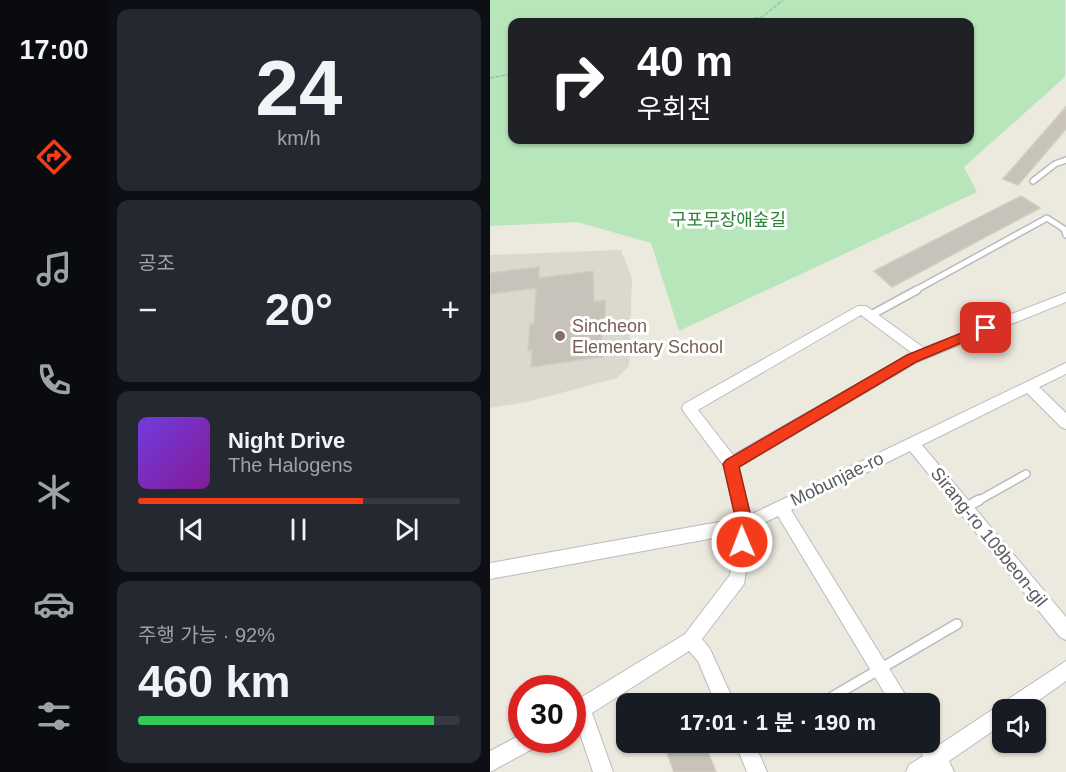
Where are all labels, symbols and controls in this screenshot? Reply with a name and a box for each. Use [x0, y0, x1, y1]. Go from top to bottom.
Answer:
text: 17:00 [19, 35, 89, 65]
text: 40 m [637, 38, 733, 85]
icon: right [538, 42, 616, 120]
text: 24 [256, 44, 342, 132]
text: 우회전 [637, 94, 712, 124]
text: km/h [277, 127, 321, 149]
icon: directions [33, 136, 75, 178]
park label: 구포무장애숲길 [670, 210, 786, 230]
icon: music [33, 248, 75, 290]
text: 공조 [138, 252, 175, 274]
text: 20° [265, 284, 333, 335]
text: − [138, 291, 157, 328]
text: + [441, 291, 460, 328]
pin [960, 302, 1011, 353]
icon: arrive [969, 311, 1002, 344]
place label: Sincheon Elementary School [572, 316, 723, 357]
marker: Sincheon Elementary School [553, 329, 567, 343]
icon: phone [33, 359, 75, 401]
text: Night Drive [228, 428, 345, 453]
street label: Mobunjae-ro [787, 448, 887, 510]
text: The Halogens [228, 454, 353, 476]
street label: Sirang-ro 109beon-gil [927, 463, 1051, 611]
icon: climate [33, 471, 75, 513]
position arrow [710, 510, 774, 574]
icon: previous [175, 513, 208, 546]
icon: pause [282, 513, 315, 546]
icon: next [390, 513, 423, 546]
icon: car [33, 583, 75, 625]
text: 주행 가능 · 92% [138, 624, 275, 646]
text: 460 km [138, 656, 291, 707]
speed limit sign: 30 [508, 675, 586, 753]
icon: filters [33, 695, 75, 737]
map controls [992, 699, 1046, 753]
button: sound [992, 699, 1046, 753]
text: 17:01 · 1 분 · 190 m [680, 710, 876, 735]

